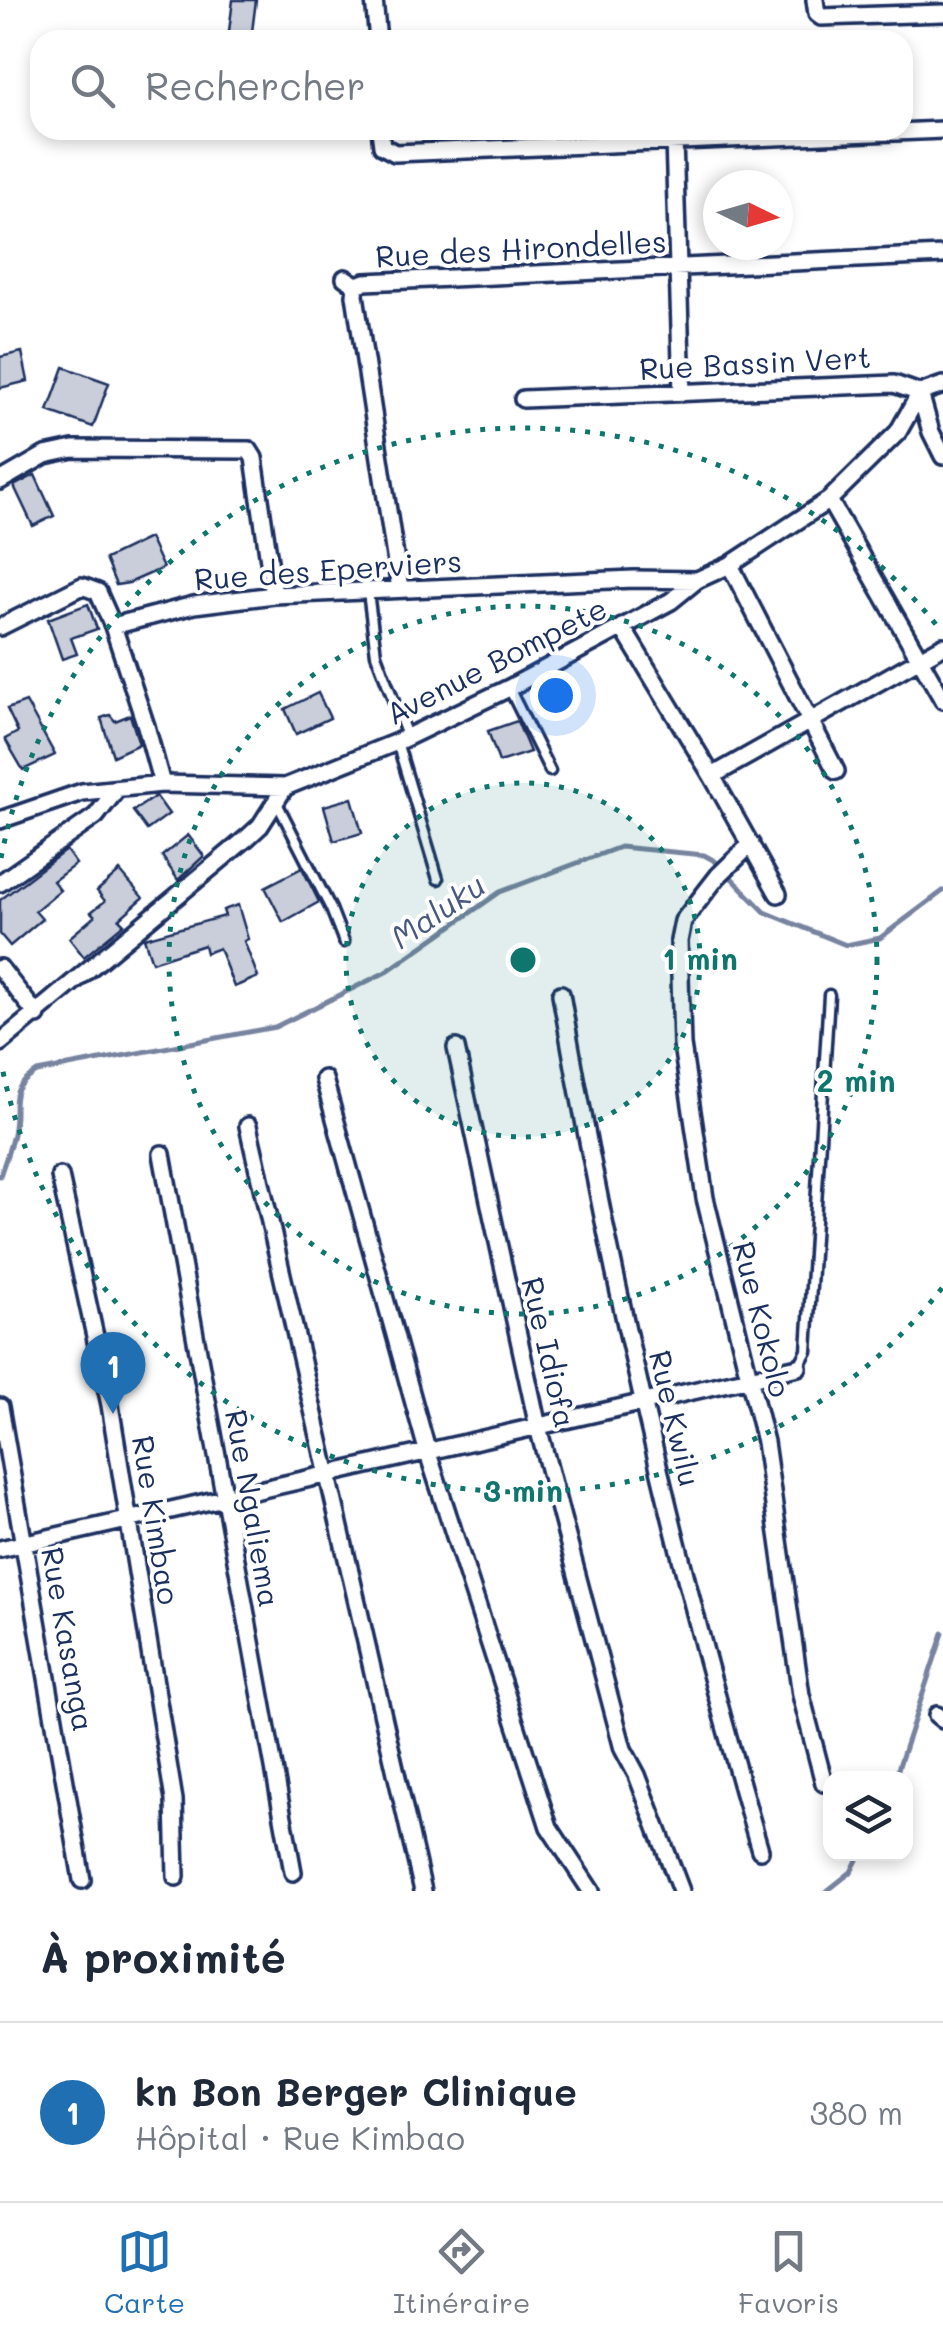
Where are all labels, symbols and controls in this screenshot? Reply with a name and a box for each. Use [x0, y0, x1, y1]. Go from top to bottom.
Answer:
search box [30, 30, 913, 140]
icon: search [65, 58, 120, 113]
text: Rechercher [145, 60, 366, 110]
north arrow [703, 170, 793, 260]
street label: Rue des Hirondelles [374, 220, 668, 276]
street label: Rue Bassin Vert [638, 336, 872, 388]
street label: Rue des Eperviers [193, 540, 463, 598]
street label: Avenue Bompete [379, 587, 613, 733]
your location [530, 670, 581, 721]
water label: Maluku [382, 863, 492, 957]
text: 1 min [662, 938, 738, 978]
centre of rings [505, 942, 541, 978]
text: 2 min [817, 1060, 895, 1100]
street label: Rue Kokolo [724, 1237, 802, 1401]
street label: Rue Idiofa [513, 1273, 587, 1431]
pin: 1 [80, 1332, 146, 1414]
street label: Rue Kwilu [641, 1346, 711, 1490]
street label: Rue Ngaliema [217, 1406, 291, 1610]
street label: Rue Kimbao [124, 1433, 190, 1607]
text: 3 min [483, 1470, 563, 1510]
street label: Rue Kasanga [33, 1544, 105, 1734]
map controls [823, 1771, 913, 1861]
button: layers [823, 1771, 913, 1861]
text: À proximité [40, 1929, 286, 1984]
text: kn Bon Berger Clinique [135, 2066, 577, 2116]
text: 1 [65, 2091, 80, 2133]
text: 380 m [809, 2091, 903, 2133]
text: Hôpital · Rue Kimbao [135, 2116, 465, 2158]
tab: Carte [104, 2224, 185, 2320]
tab: Itinéraire [393, 2224, 530, 2320]
tab: Favoris [738, 2224, 839, 2320]

